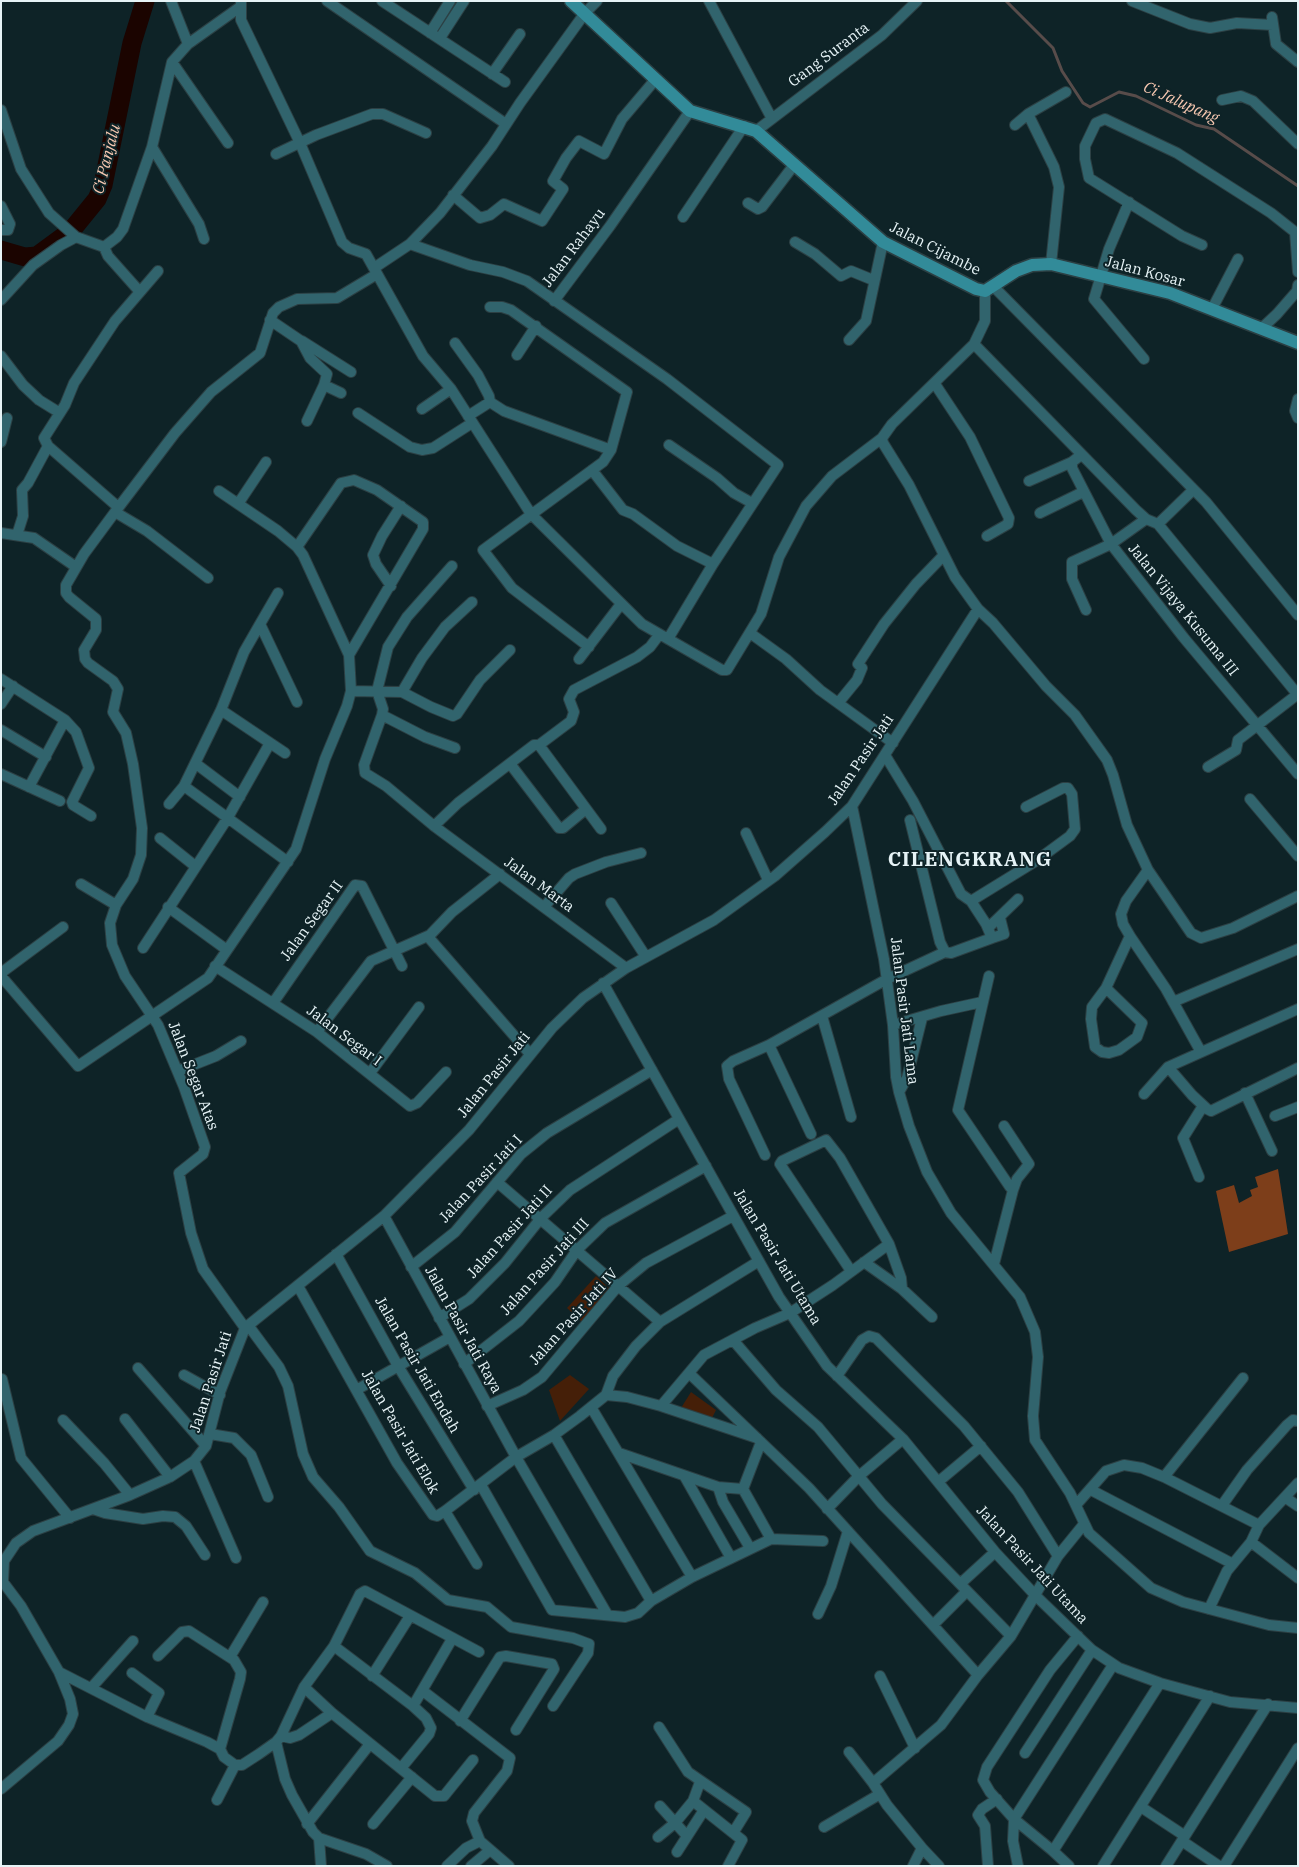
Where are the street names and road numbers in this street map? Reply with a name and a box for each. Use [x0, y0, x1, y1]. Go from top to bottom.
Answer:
street label: Gang Suranta [785, 19, 873, 91]
street label: Jalan Rahayu [539, 205, 609, 291]
street label: Jalan Cijambe [887, 218, 983, 280]
street label: Jalan Kosar [1103, 253, 1187, 291]
street label: Jalan Vijaya Kusuma III [1124, 540, 1242, 680]
street label: Jalan Pasir Jati [824, 711, 898, 809]
street label: Jalan Marta [500, 854, 578, 916]
street label: Jalan Segar II [277, 878, 347, 964]
street label: Jalan Pasir Jati Lama [886, 936, 922, 1086]
street label: Jalan Segar I [303, 1002, 385, 1070]
street label: Jalan Segar Atas [164, 1019, 222, 1133]
street label: Jalan Pasir Jati [454, 1029, 534, 1121]
street label: Jalan Pasir Jati I [436, 1131, 526, 1227]
street label: Jalan Pasir Jati II [464, 1182, 556, 1282]
street label: Jalan Pasir Jati Utama [729, 1186, 825, 1328]
street label: Jalan Pasir Jati III [497, 1215, 593, 1319]
street label: Jalan Pasir Jati Raya [421, 1263, 505, 1397]
street label: Jalan Pasir Jati IV [526, 1265, 622, 1369]
street label: Jalan Pasir Jati Endah [371, 1294, 463, 1436]
street label: Jalan Pasir Jati [186, 1329, 236, 1435]
street label: Jalan Pasir Jati Elok [357, 1367, 443, 1497]
street label: Jalan Pasir Jati Utama [972, 1502, 1092, 1628]

